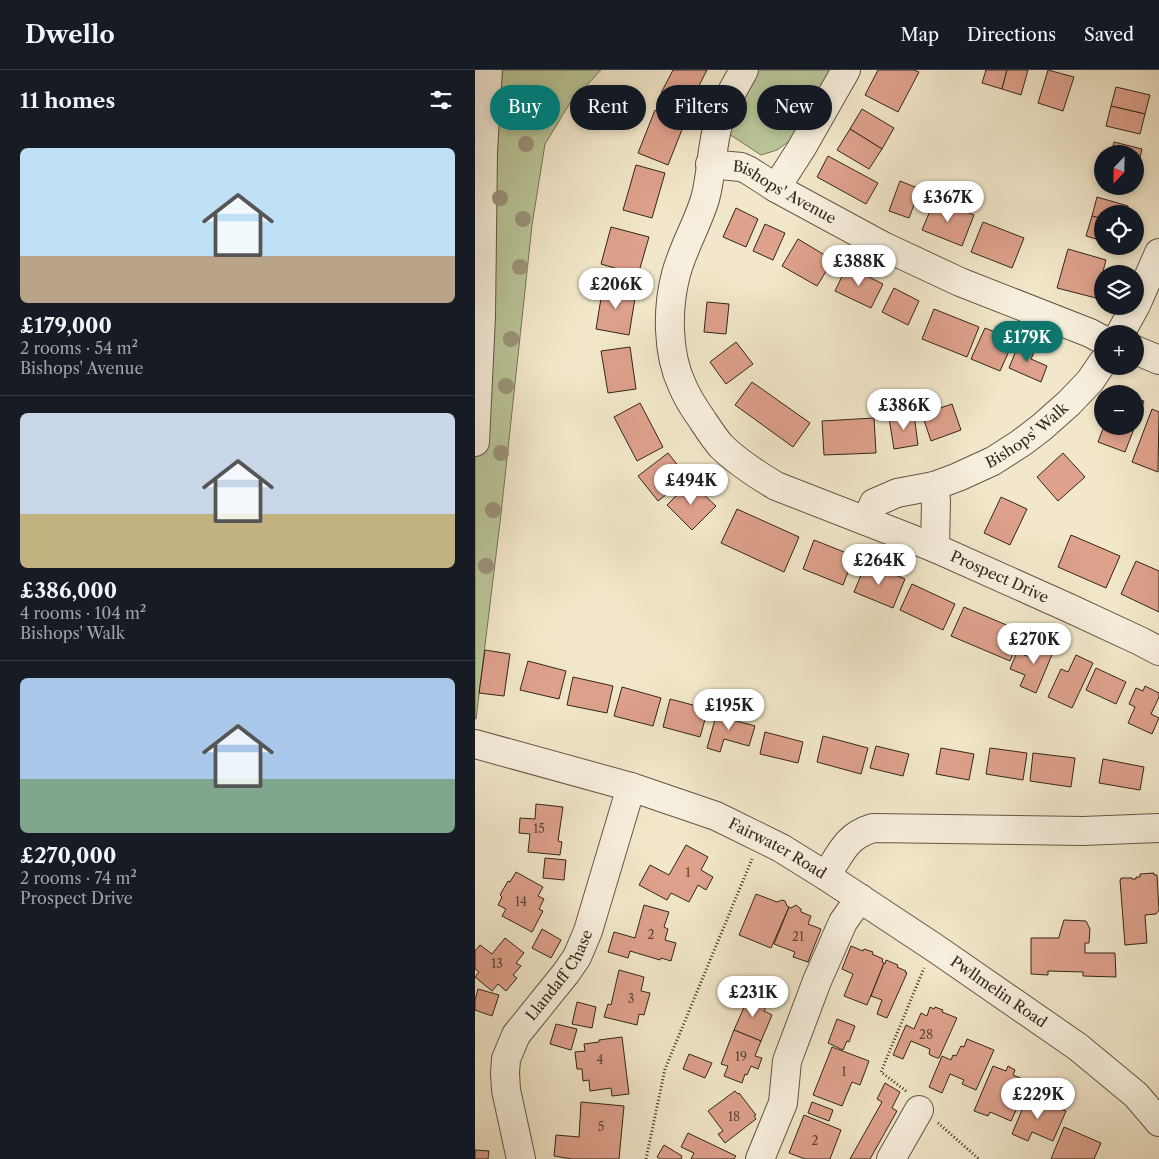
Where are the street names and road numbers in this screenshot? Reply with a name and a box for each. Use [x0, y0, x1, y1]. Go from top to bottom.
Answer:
street label: Bishops' Avenue [732, 156, 840, 228]
street label: Bishops' Walk [983, 397, 1073, 472]
street label: Prospect Drive [948, 546, 1052, 607]
street label: Fairwater Road [725, 814, 830, 883]
street label: Llandaff Chase [521, 927, 596, 1024]
street label: Pwllmelin Road [947, 952, 1051, 1032]

